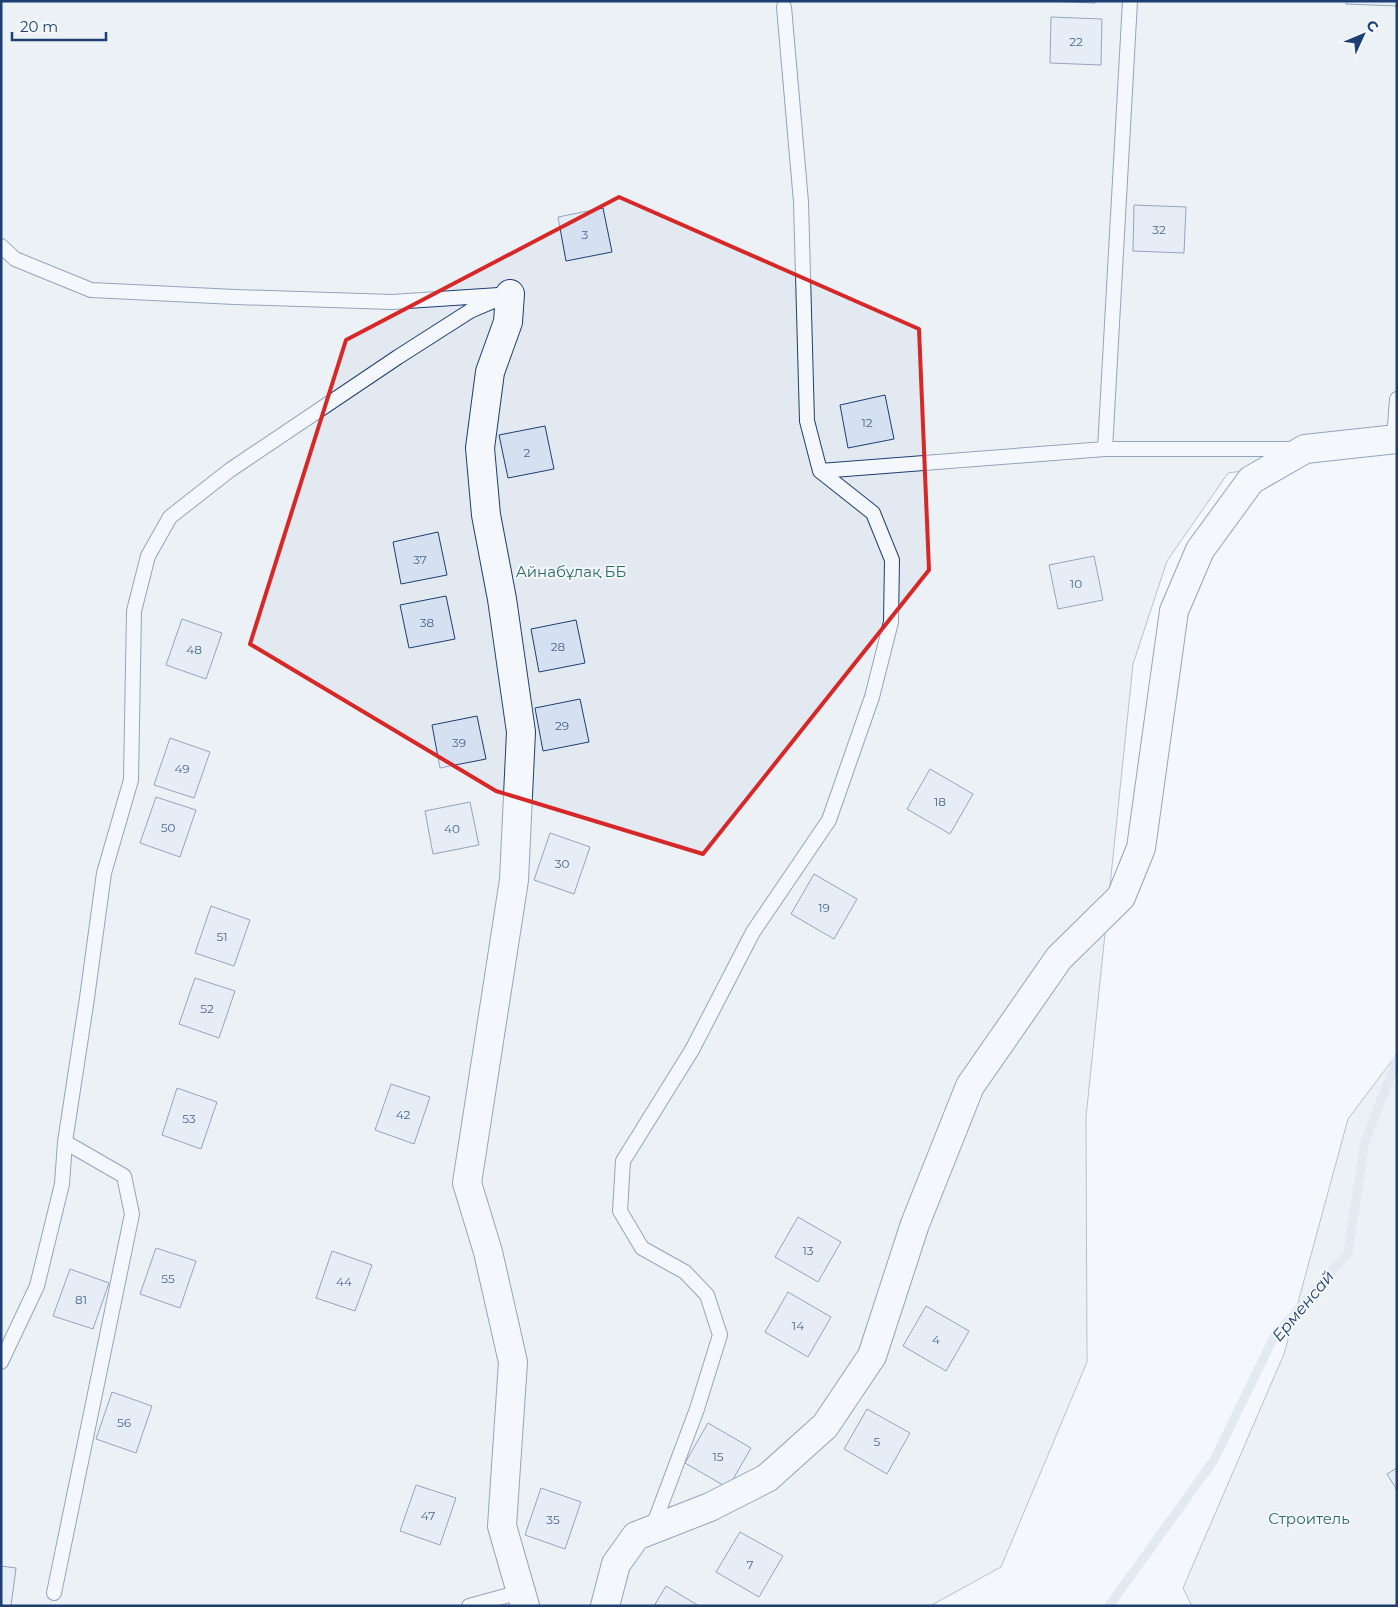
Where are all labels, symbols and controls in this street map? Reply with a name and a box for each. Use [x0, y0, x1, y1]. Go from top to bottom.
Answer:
scale bar [12, 10, 106, 42]
north arrow [1338, 10, 1388, 60]
text: С [1362, 16, 1382, 36]
text: 20 m [20, 17, 58, 36]
house number: 22 [1069, 34, 1083, 49]
house number: 32 [1152, 222, 1166, 237]
house number: 3 [582, 227, 589, 242]
house number: 12 [861, 415, 873, 430]
house number: 2 [524, 445, 531, 460]
house number: 37 [413, 552, 427, 567]
park label: Айнабұлақ ББ [516, 562, 626, 581]
house number: 10 [1070, 576, 1082, 591]
house number: 38 [420, 615, 435, 630]
house number: 28 [551, 639, 566, 654]
house number: 48 [186, 642, 202, 657]
house number: 29 [555, 718, 569, 733]
house number: 39 [452, 735, 466, 750]
house number: 49 [174, 761, 190, 776]
house number: 18 [934, 794, 946, 809]
house number: 50 [161, 820, 175, 835]
house number: 40 [444, 821, 460, 836]
house number: 30 [555, 856, 569, 871]
house number: 19 [818, 900, 830, 915]
house number: 51 [216, 929, 228, 944]
house number: 52 [200, 1001, 214, 1016]
house number: 42 [396, 1107, 411, 1122]
house number: 53 [182, 1111, 196, 1126]
house number: 13 [802, 1243, 814, 1258]
water label: Ерменсай [1268, 1267, 1338, 1345]
house number: 55 [161, 1271, 175, 1286]
house number: 44 [336, 1274, 352, 1289]
house number: 81 [75, 1292, 87, 1307]
house number: 14 [792, 1318, 804, 1333]
house number: 4 [932, 1332, 940, 1347]
house number: 56 [117, 1415, 131, 1430]
house number: 5 [874, 1434, 881, 1449]
house number: 15 [712, 1449, 724, 1464]
house number: 47 [421, 1508, 435, 1523]
park label: Строитель [1268, 1509, 1350, 1528]
house number: 35 [546, 1512, 560, 1527]
house number: 7 [746, 1557, 754, 1572]

